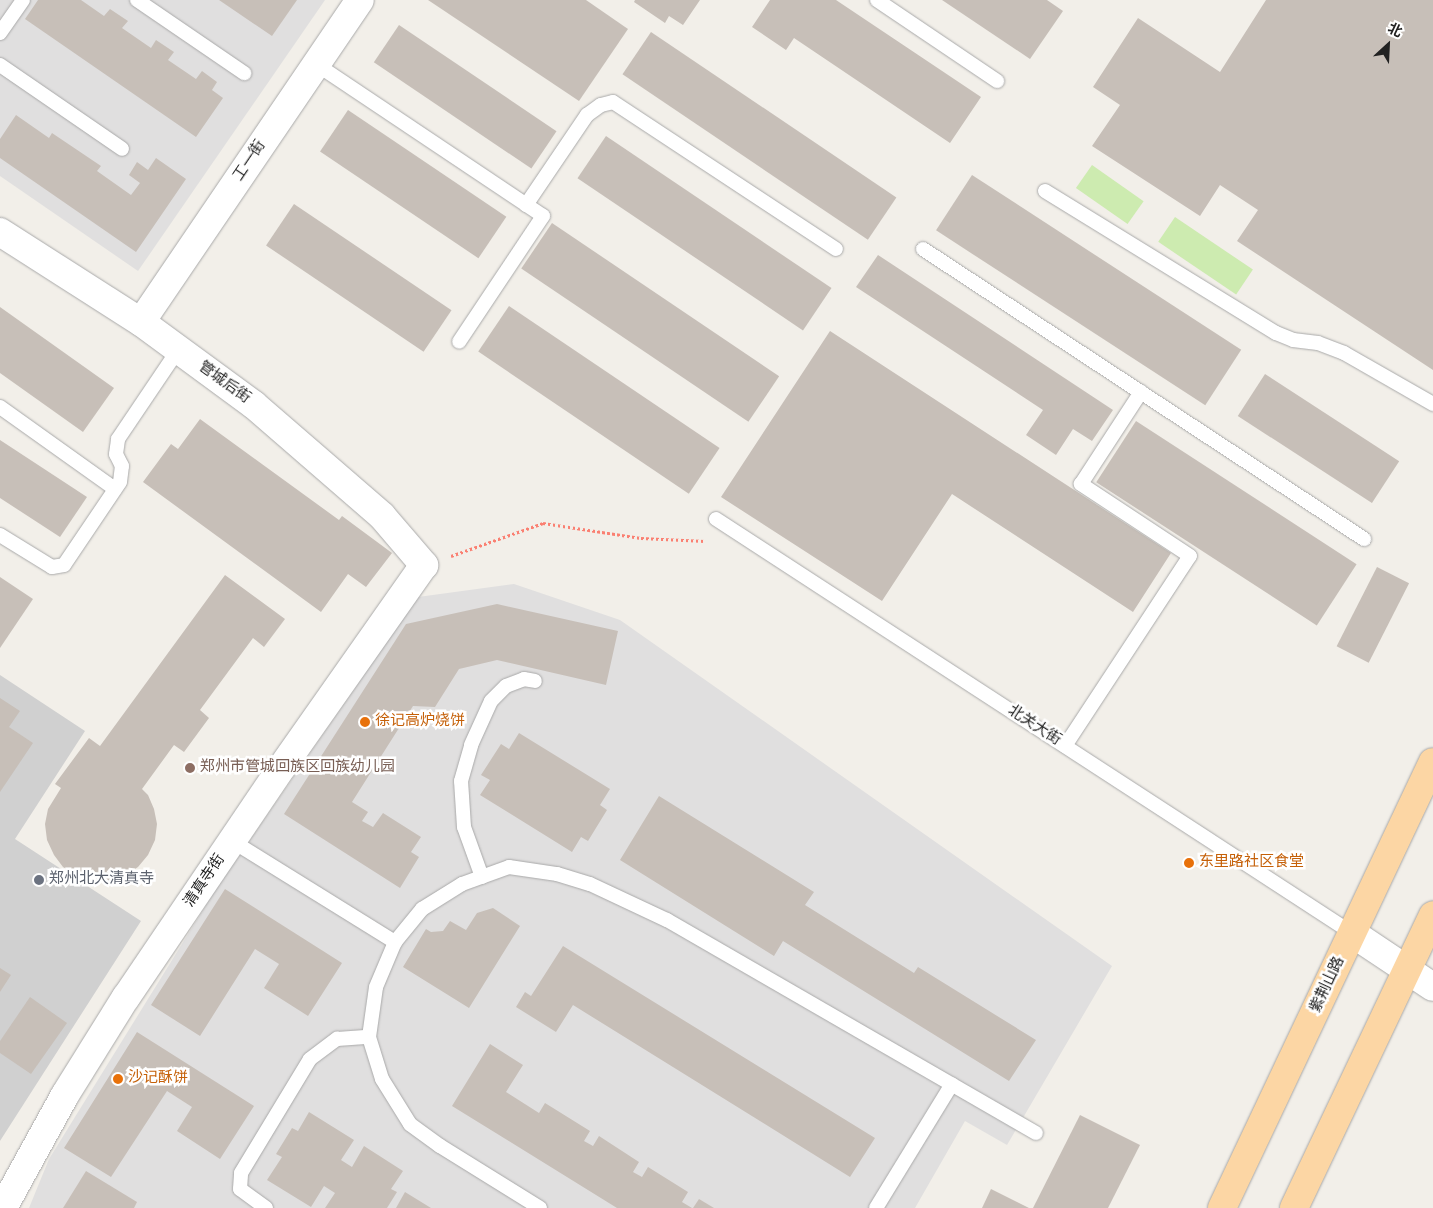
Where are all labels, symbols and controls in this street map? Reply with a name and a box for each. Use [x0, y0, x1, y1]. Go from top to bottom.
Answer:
north arrow [1363, 20, 1413, 70]
text: 北 [1385, 20, 1404, 42]
street label: 工一街 [230, 137, 270, 185]
street label: 管城后街 [194, 358, 254, 408]
street label: 北关大街 [1004, 702, 1064, 750]
place label: 徐记高炉烧饼 [375, 713, 465, 731]
marker: 徐记高炉烧饼 [359, 716, 371, 728]
place label: 郑州市管城回族区回族幼儿园 [200, 759, 395, 777]
marker: 郑州市管城回族区回族幼儿园 [184, 762, 196, 774]
street label: 清真寺街 [181, 851, 229, 911]
place label: 东里路社区食堂 [1199, 854, 1304, 872]
marker: 东里路社区食堂 [1183, 857, 1195, 869]
place label: 郑州北大清真寺 [49, 871, 154, 889]
marker: 郑州北大清真寺 [33, 874, 45, 886]
street label: 紫荆山路 [1307, 954, 1349, 1016]
place label: 沙记酥饼 [128, 1070, 188, 1088]
marker: 沙记酥饼 [112, 1073, 124, 1085]

